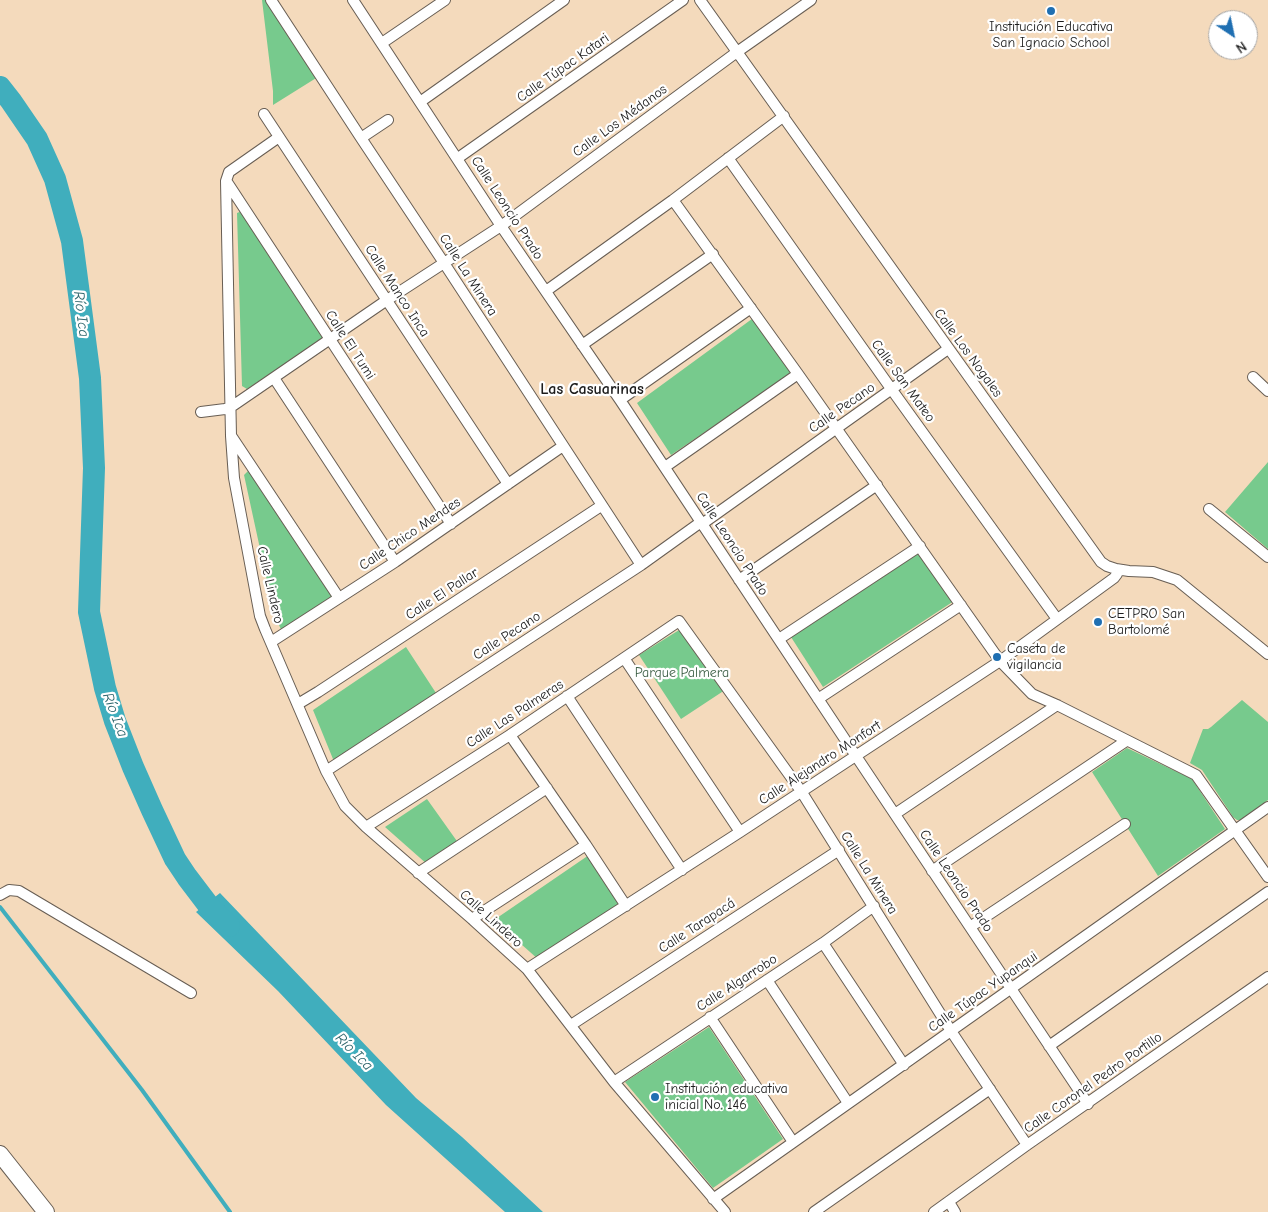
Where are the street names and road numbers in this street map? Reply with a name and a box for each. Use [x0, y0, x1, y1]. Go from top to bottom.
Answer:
street label: Calle Túpac Katari [514, 30, 612, 106]
street label: Calle Los Médanos [570, 81, 670, 161]
street label: Calle Leoncio Prado [467, 153, 547, 263]
street label: Calle La Minera [435, 231, 501, 319]
street label: Calle Manco Inca [361, 242, 433, 340]
street label: Calle Los Nogales [930, 305, 1006, 401]
street label: Calle El Tumi [321, 307, 379, 383]
street label: Calle San Mateo [867, 336, 939, 426]
street label: Calle Pecano [806, 379, 878, 437]
street label: Calle Leoncio Prado [692, 489, 772, 599]
street label: Calle Chico Mendes [356, 494, 464, 574]
street label: Calle Lindero [253, 545, 287, 625]
street label: Calle El Pallar [403, 564, 481, 624]
street label: Calle Pecano [470, 608, 544, 664]
street label: Calle Las Palmeras [463, 676, 567, 752]
street label: Calle Alejandro Monfort [756, 717, 884, 809]
street label: Calle Leoncio Prado [916, 827, 996, 935]
street label: Calle La Minera [837, 828, 901, 918]
street label: Calle Lindero [456, 886, 526, 952]
street label: Calle Tarapacá [656, 895, 738, 957]
street label: Calle Túpac Yupanqui [925, 948, 1041, 1036]
street label: Calle Algarrobo [694, 951, 780, 1015]
street label: Calle Coronel Pedro Portillo [1021, 1029, 1165, 1137]

